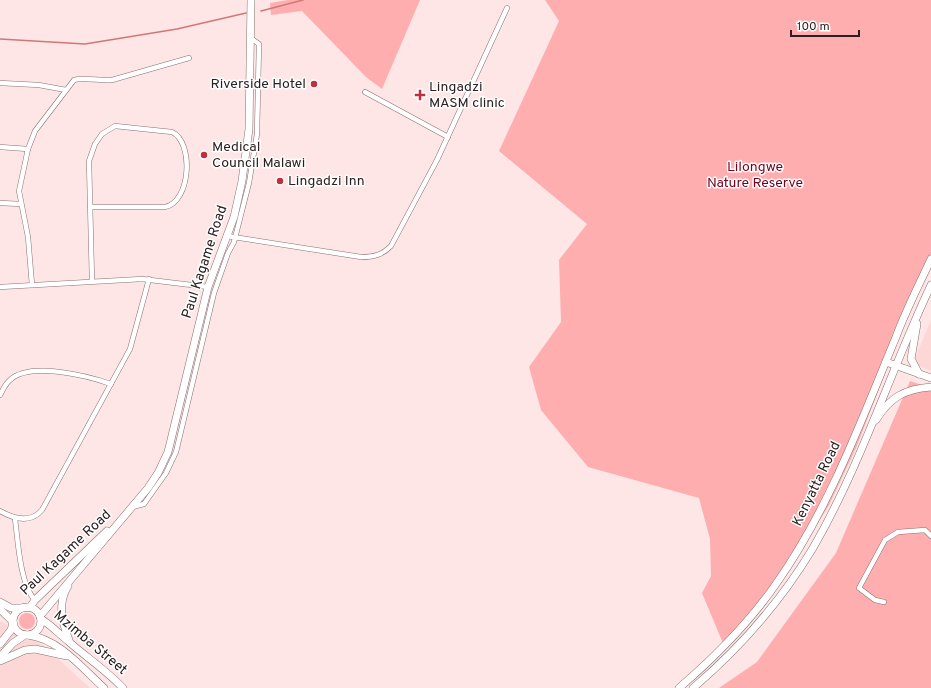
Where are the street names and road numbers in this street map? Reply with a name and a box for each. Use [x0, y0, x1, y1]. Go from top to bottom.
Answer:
street label: Paul Kagame Road [179, 203, 231, 321]
street label: Kenyatta Road [789, 439, 845, 529]
street label: Paul Kagame Road [17, 506, 115, 600]
street label: Mzimba Street [50, 607, 130, 679]

